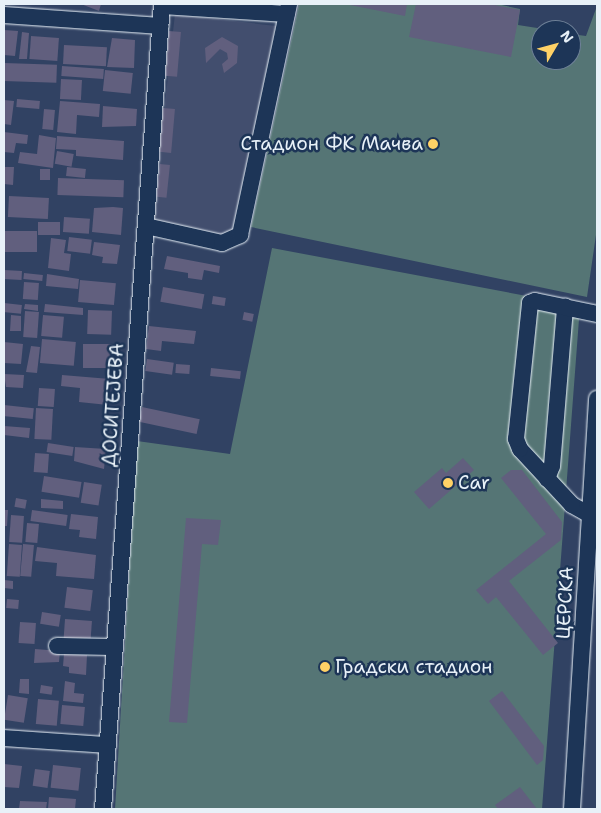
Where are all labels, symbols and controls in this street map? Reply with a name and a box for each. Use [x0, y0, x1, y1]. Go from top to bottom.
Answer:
north arrow [531, 20, 581, 70]
text: N [557, 27, 578, 46]
place label: Стадион ФК Мачва [241, 133, 423, 155]
marker: Стадион ФК Мачва [427, 138, 439, 150]
street label: ДОСИТЕЈЕВА [97, 343, 129, 467]
place label: Car [458, 472, 490, 494]
marker: Car [442, 477, 454, 489]
street label: ЦЕРСКА [552, 566, 578, 640]
place label: Градски стадион [335, 656, 492, 678]
marker: Градски стадион [319, 661, 331, 673]

